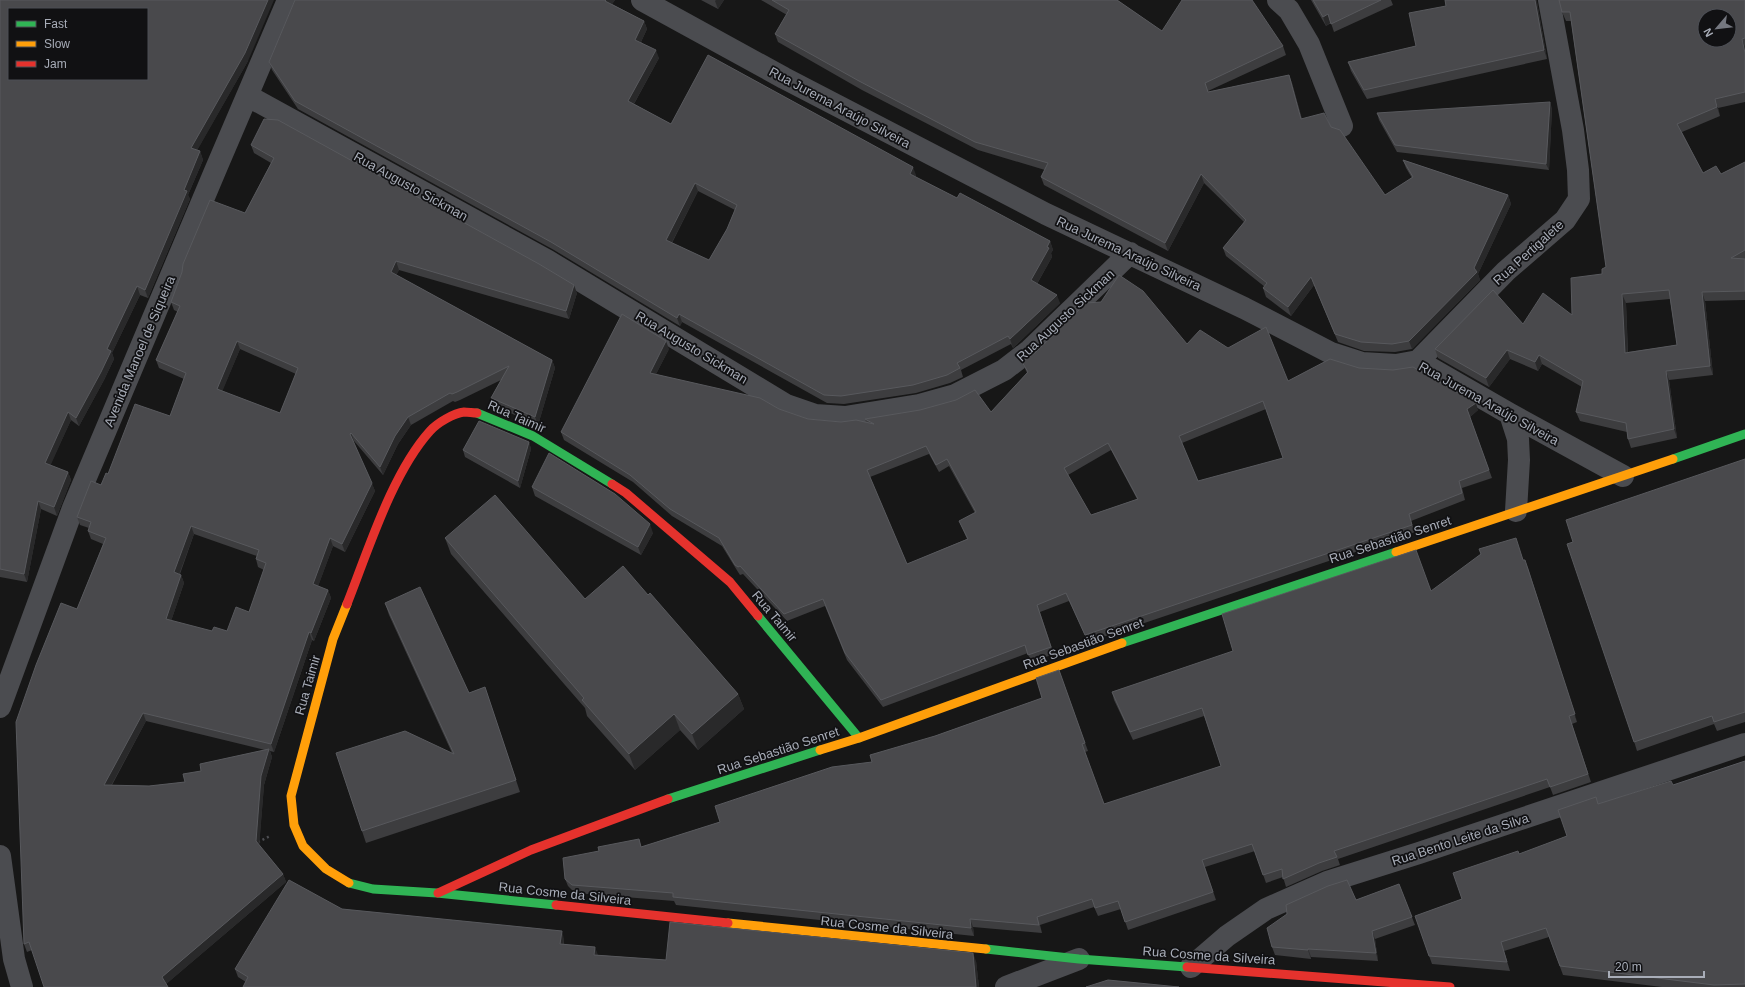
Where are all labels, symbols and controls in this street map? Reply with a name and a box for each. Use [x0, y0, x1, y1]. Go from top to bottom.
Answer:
legend [8, 8, 148, 80]
north arrow [1697, 8, 1737, 48]
text: Fast [44, 17, 68, 31]
text: N [1701, 26, 1715, 39]
text: Slow [44, 37, 70, 51]
text: Jam [44, 57, 67, 71]
street label: Rua Jurema Araújo Silveira [767, 64, 913, 151]
street label: Rua Augusto Sickman [351, 149, 470, 224]
street label: Rua Jurema Araújo Silveira [1054, 213, 1204, 294]
street label: Rua Pertigalete [1490, 217, 1567, 288]
street label: Rua Augusto Sickman [1013, 266, 1117, 364]
street label: Avenida Manoel de Siqueira [101, 273, 178, 429]
street label: Rua Augusto Sickman [633, 308, 750, 387]
street label: Rua Jurema Araújo Silveira [1416, 359, 1562, 449]
street label: Rua Taimir [485, 397, 549, 436]
street label: Rua Sebastião Senret [1327, 513, 1453, 566]
street label: Rua Taimir [749, 588, 801, 645]
street label: Rua Sebastião Senret [1021, 615, 1146, 672]
street label: Rua Taimir [292, 653, 323, 717]
street label: Rua Sebastião Senret [715, 724, 841, 777]
street label: Rua Bento Leite da Silva [1390, 810, 1531, 869]
street label: Rua Cosme da Silveira [498, 879, 633, 908]
street label: Rua Cosme da Silveira [820, 913, 955, 942]
street label: Rua Cosme da Silveira [1142, 943, 1277, 968]
scale bar [1609, 953, 1704, 979]
text: 20 m [1615, 960, 1642, 974]

